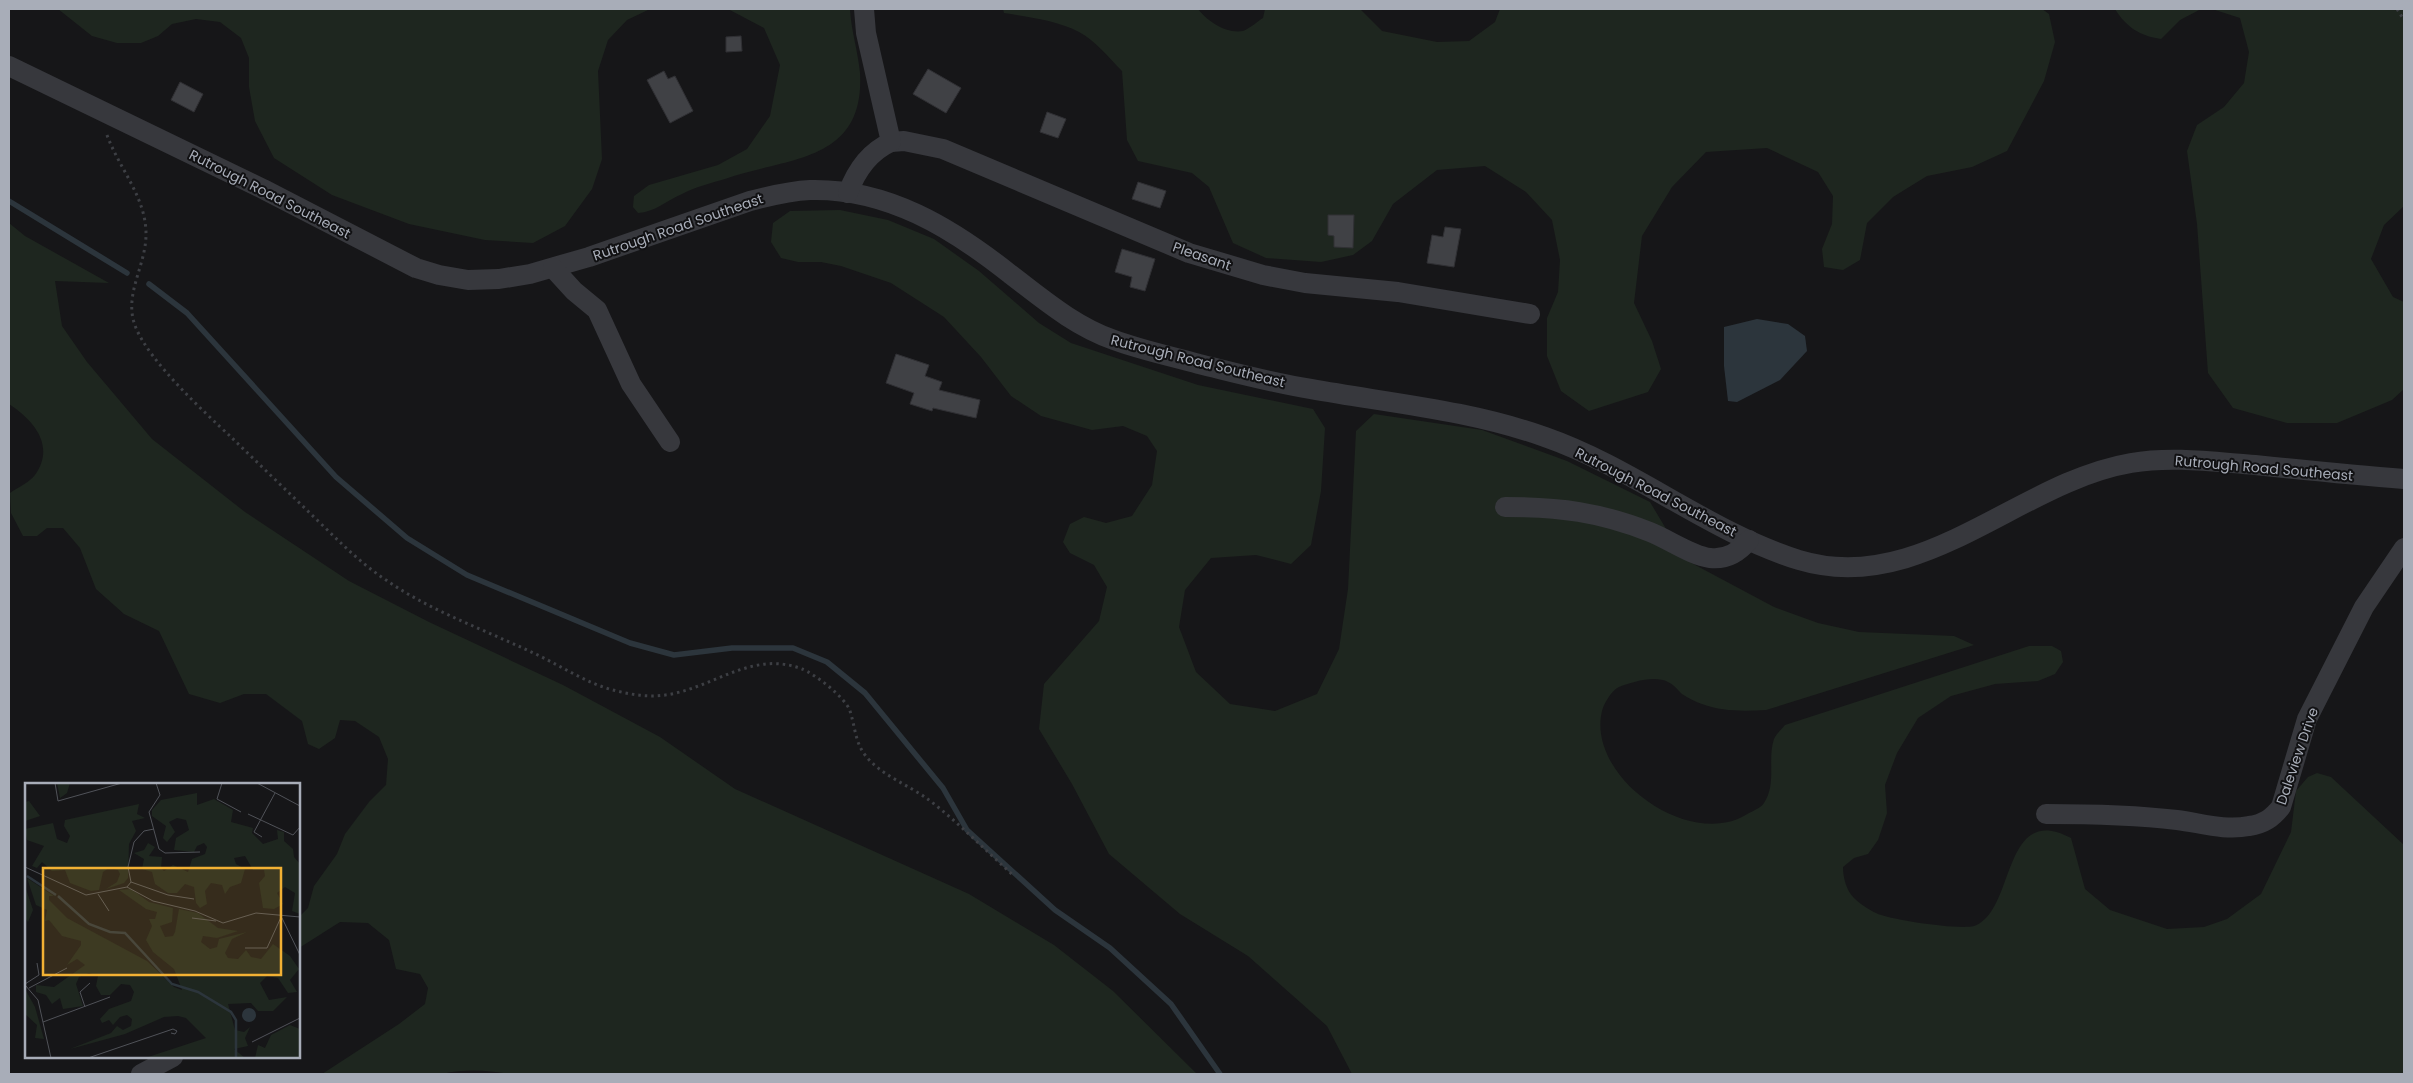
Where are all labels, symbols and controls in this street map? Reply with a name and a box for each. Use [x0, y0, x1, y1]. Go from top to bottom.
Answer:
street label: Rutrough Road Southeast [186, 145, 354, 243]
street label: Rutrough Road Southeast [590, 188, 766, 266]
street label: Pleasant [1170, 237, 1234, 275]
street label: Rutrough Road Southeast [1109, 330, 1287, 392]
street label: Rutrough Road Southeast [1572, 443, 1740, 541]
street label: Rutrough Road Southeast [2174, 450, 2354, 486]
street label: Daleview Drive [2271, 704, 2323, 807]
inset map [25, 783, 300, 1058]

